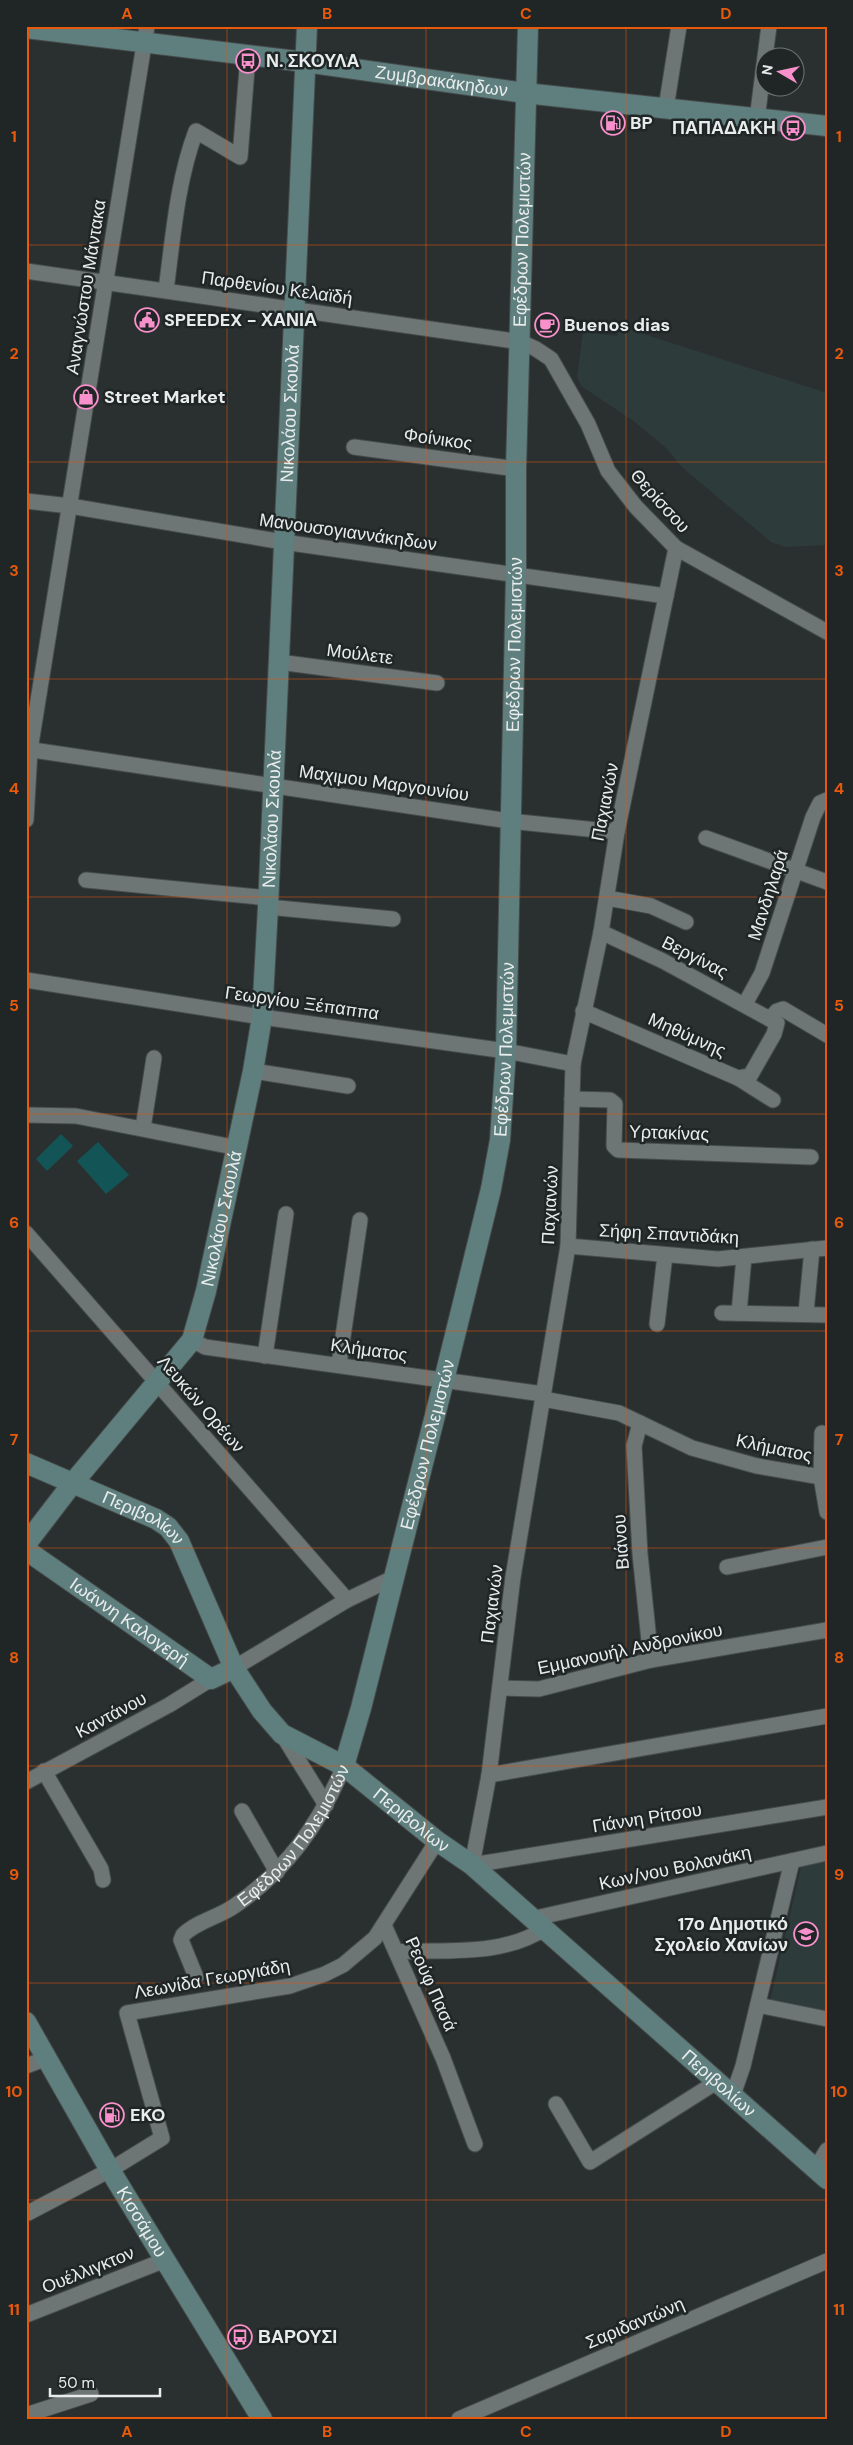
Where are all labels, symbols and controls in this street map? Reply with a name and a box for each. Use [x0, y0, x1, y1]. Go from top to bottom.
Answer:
text: A [121, 3, 133, 24]
text: B [322, 3, 332, 24]
text: C [520, 3, 532, 24]
text: D [720, 3, 732, 24]
bus stop icon: Ν. ΣΚΟΥΛΑ [235, 48, 261, 74]
north arrow [756, 48, 806, 98]
place label: Ν. ΣΚΟΥΛΑ [266, 49, 360, 73]
street label: Ζυμβρακάκηδων [374, 60, 509, 102]
text: N [757, 64, 777, 76]
fuel station icon: BP [600, 110, 626, 136]
place label: BP [630, 111, 653, 135]
bus stop icon: ΠΑΠΑΔΑΚΗ [780, 115, 806, 141]
place label: ΠΑΠΑΔΑΚΗ [672, 116, 776, 140]
text: 1 [11, 126, 17, 147]
text: 1 [836, 126, 842, 147]
street label: Εφέδρων Πολεμιστών [508, 152, 537, 327]
street label: Αναγνώστου Μάντακα [60, 198, 112, 376]
street label: Παρθενίου Κελαϊδή [200, 266, 354, 310]
public building icon: SPEEDEX - ΧΑΝΙΑ [134, 307, 160, 333]
place label: SPEEDEX - ΧΑΝΙΑ [164, 308, 317, 332]
cafe icon: Buenos dias [534, 312, 560, 338]
place label: Buenos dias [564, 313, 670, 337]
text: 2 [9, 343, 19, 364]
text: 2 [834, 343, 844, 364]
street label: Νικολάου Σκουλά [275, 344, 305, 483]
shop icon: Street Market [73, 384, 99, 410]
place label: Street Market [104, 385, 225, 409]
street label: Φοίνικος [402, 422, 474, 456]
street label: Θερίσσου [625, 464, 695, 538]
street label: Μανουσογιαννάκηδων [258, 508, 438, 556]
street label: Εφέδρων Πολεμιστών [501, 557, 528, 732]
text: 3 [9, 560, 19, 581]
text: 3 [834, 560, 844, 581]
street label: Μούλετε [325, 638, 395, 670]
street label: Νικολάου Σκουλά [257, 749, 287, 889]
street label: Μαχιμου Mαργουνίου [297, 759, 471, 807]
street label: Παχιανών [586, 761, 624, 843]
text: 4 [9, 778, 19, 799]
text: 4 [834, 778, 844, 799]
street label: Μανδηλαρά [742, 846, 794, 944]
street label: Βεργίνας [658, 930, 733, 984]
street label: Εφέδρων Πολεμιστών [488, 962, 520, 1138]
street label: Γεωργίου Ξέπαππα [223, 980, 381, 1026]
text: 5 [9, 995, 19, 1016]
text: 5 [834, 995, 844, 1016]
street label: Μηθύμνης [644, 1007, 730, 1063]
street label: Υρτακίνας [628, 1120, 710, 1146]
street label: Νικολάου Σκουλά [195, 1149, 248, 1289]
street label: Παχιανών [536, 1165, 564, 1245]
text: 6 [9, 1212, 19, 1233]
text: 6 [834, 1212, 844, 1233]
street label: Σήφη Σπαντιδάκη [598, 1218, 740, 1250]
street label: Κλήματος [329, 1333, 409, 1367]
street label: Λευκών Ορέων [152, 1350, 250, 1458]
street label: Εφέδρων Πολεμιστών [395, 1357, 461, 1532]
street label: Κλήματος [734, 1428, 815, 1468]
text: 7 [10, 1429, 19, 1450]
text: 7 [835, 1429, 844, 1450]
street label: Περιβολίων [99, 1485, 190, 1550]
street label: Βιάνου [607, 1514, 635, 1570]
street label: Παχιανών [475, 1563, 509, 1645]
street label: Ιωάννη Καλογερή [65, 1572, 194, 1672]
street label: Εμμανουήλ Ανδρονίκου [535, 1618, 725, 1680]
text: 8 [9, 1647, 19, 1668]
text: 8 [834, 1647, 844, 1668]
street label: Καντάνου [71, 1686, 151, 1744]
street label: Εφέδρων Πολεμιστών [232, 1761, 355, 1912]
street label: Περιβολίων [368, 1782, 454, 1858]
street label: Γιάννη Ρίτσου [591, 1798, 703, 1838]
street label: Κων/νου Βολανάκη [597, 1840, 753, 1896]
text: 9 [9, 1864, 19, 1885]
text: 9 [834, 1864, 844, 1885]
place label: 17ο Δημοτικό Σχολείο Χανίων [654, 1912, 788, 1957]
school or university icon: 17ο Δημοτικό Σχολείο Χανίων [793, 1921, 819, 1947]
street label: Ρεούφ Πασά [399, 1933, 463, 2035]
street label: Λεωνίδα Γεωργιάδη [132, 1953, 292, 2005]
street label: Περιβολίων [677, 2044, 761, 2122]
text: 10 [5, 2081, 23, 2102]
text: 10 [830, 2081, 848, 2102]
fuel station icon: EKO [99, 2102, 125, 2128]
place label: EKO [130, 2103, 165, 2127]
street label: Κισσάμου [111, 2182, 172, 2262]
street label: Ουέλλιγκτον [38, 2241, 138, 2299]
street label: Σαριδαντώνη [582, 2291, 688, 2355]
text: 11 [8, 2299, 20, 2320]
text: 11 [833, 2299, 845, 2320]
bus stop icon: ΒΑΡΟΥΣΙ [227, 2324, 253, 2350]
place label: ΒΑΡΟΥΣΙ [258, 2325, 337, 2349]
scale bar [50, 2365, 160, 2397]
text: 50 m [58, 2373, 95, 2393]
text: A [121, 2421, 133, 2442]
text: B [322, 2421, 332, 2442]
text: C [520, 2421, 532, 2442]
text: D [720, 2421, 732, 2442]

